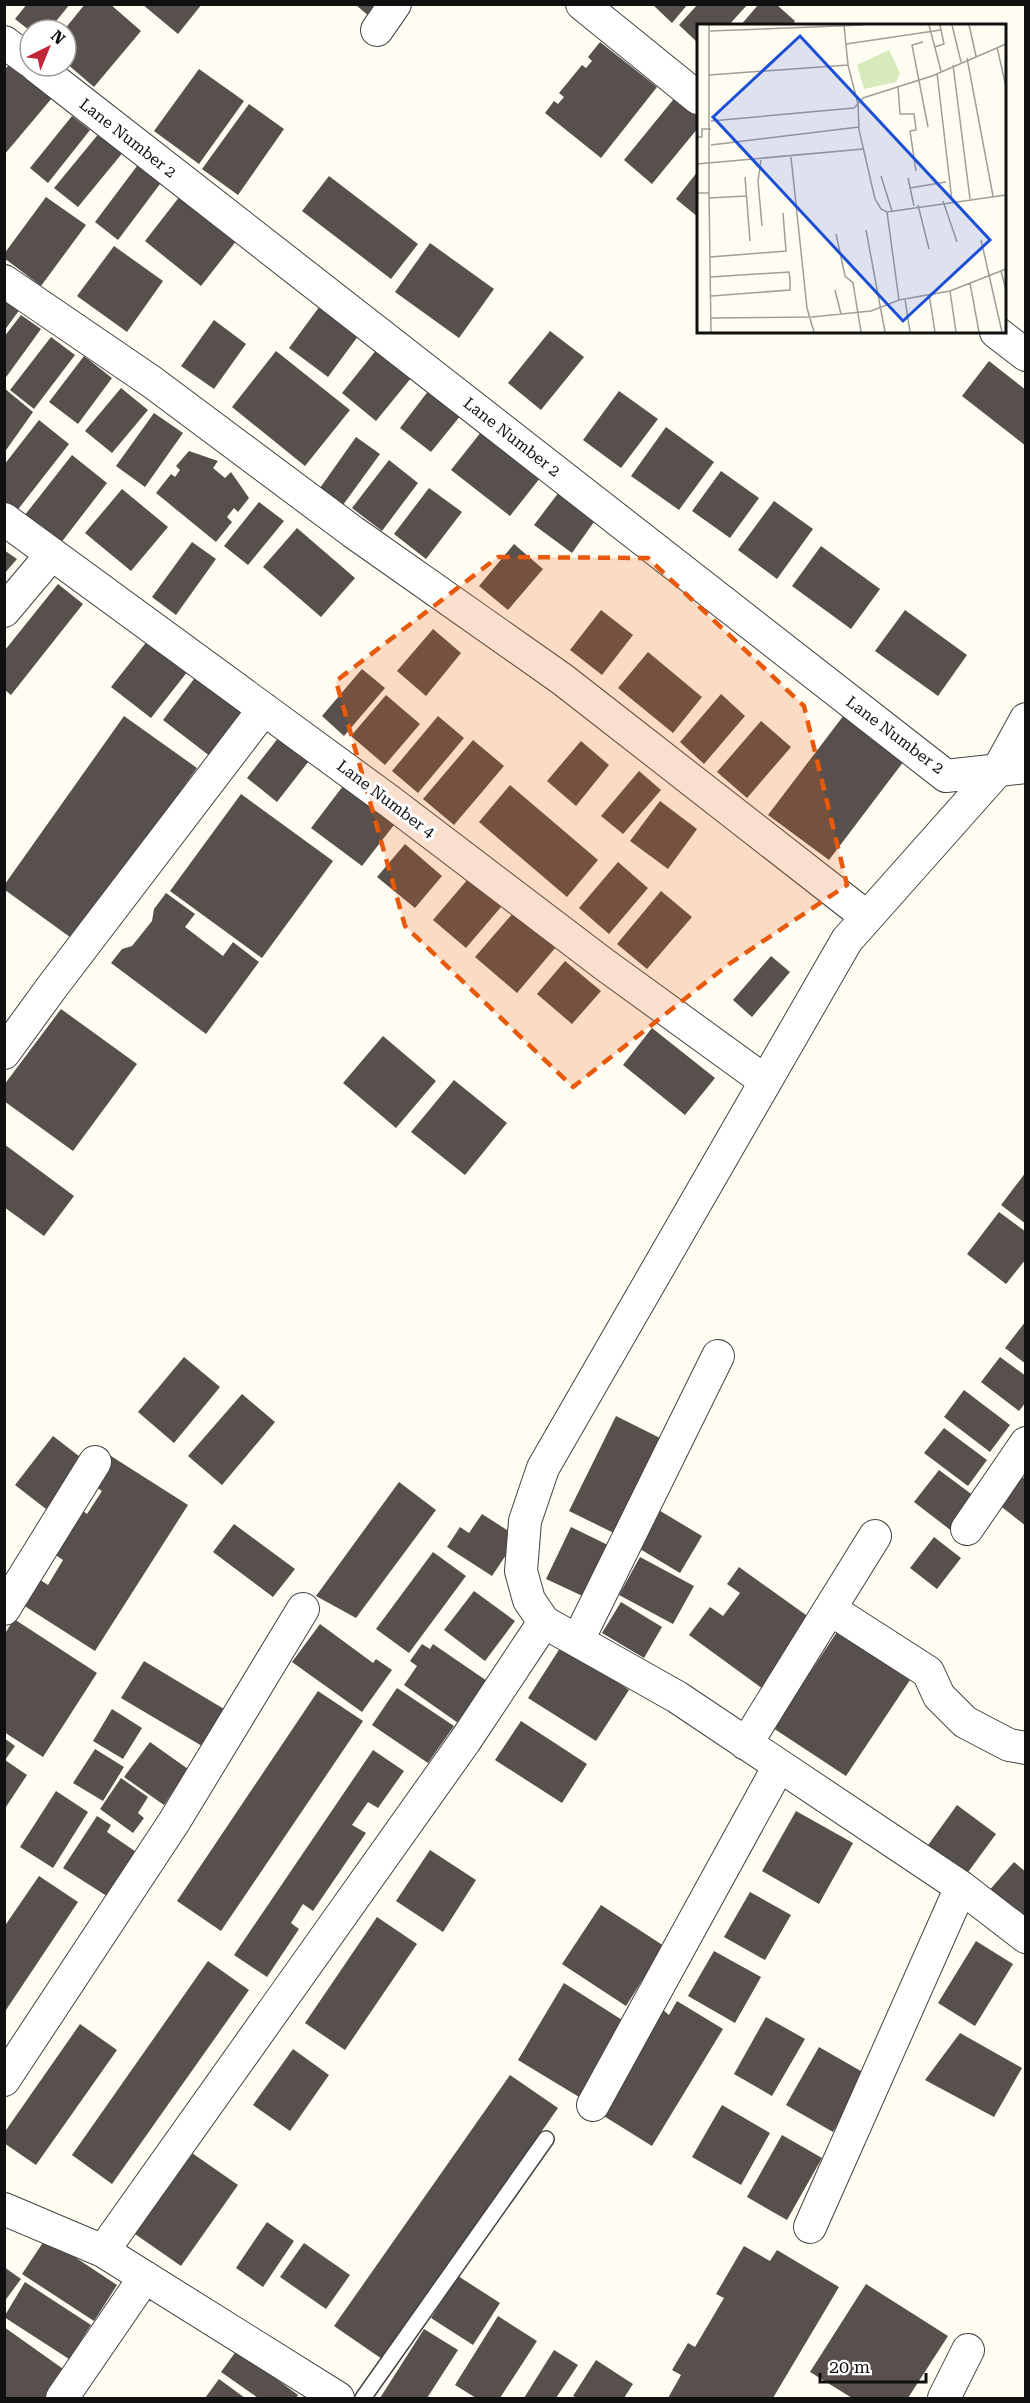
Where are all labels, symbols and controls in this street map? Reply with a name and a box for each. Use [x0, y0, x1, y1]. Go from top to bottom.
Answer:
north arrow [18, 18, 78, 78]
inset map [697, 24, 1006, 333]
text: N [47, 26, 69, 49]
street label: Lane Number 2 [76, 94, 180, 182]
street label: Lane Number 2 [460, 393, 564, 481]
street label: Lane Number 2 [842, 692, 948, 778]
street label: Lane Number 4 [333, 756, 439, 842]
scale bar [820, 2346, 926, 2384]
text: 20 m [829, 2356, 870, 2377]

